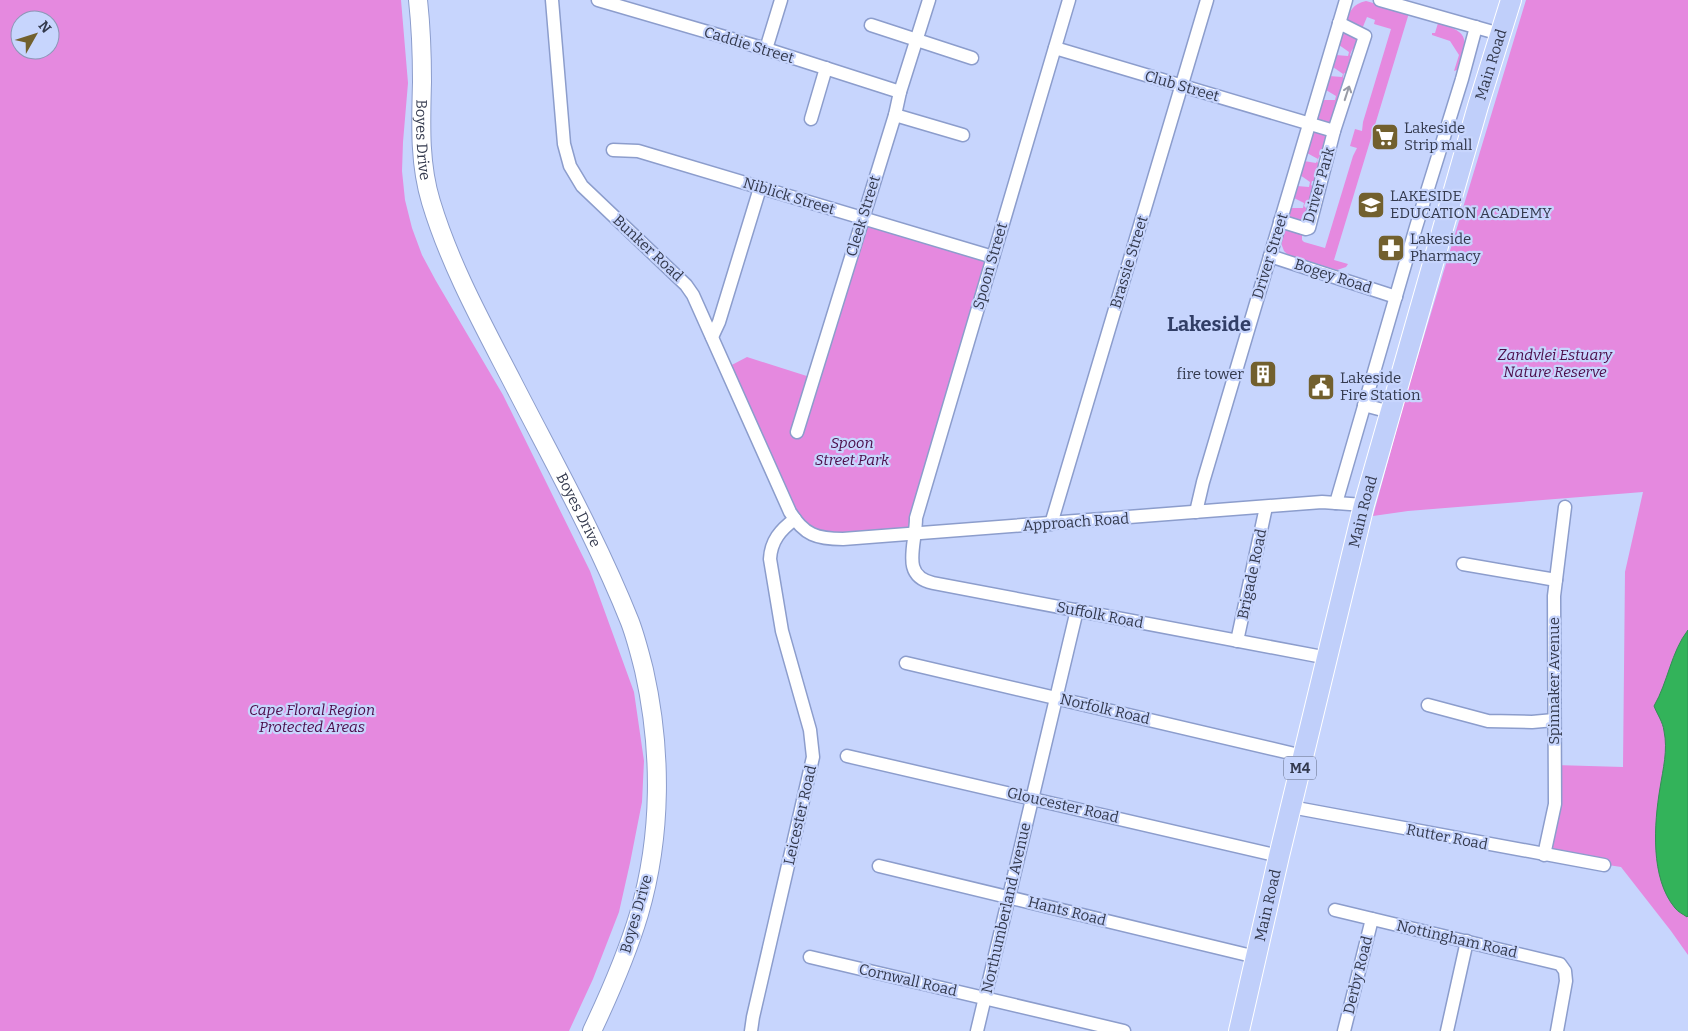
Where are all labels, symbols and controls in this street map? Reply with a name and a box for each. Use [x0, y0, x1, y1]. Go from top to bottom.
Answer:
north arrow [10, 10, 60, 60]
text: N [35, 18, 55, 37]
street label: Caddie Street [702, 23, 797, 67]
street label: Main Road [1471, 27, 1510, 102]
street label: Club Street [1143, 67, 1222, 105]
one-way arrow [1342, 85, 1352, 101]
street label: Boyes Drive [412, 99, 435, 182]
place label: Lakeside Strip mall [1404, 119, 1472, 154]
supermarket icon: Lakeside Strip mall [1370, 122, 1400, 152]
street label: Driver Park [1300, 144, 1339, 225]
street label: Niblick Street [741, 173, 838, 219]
street label: Cleek Street [842, 173, 884, 259]
place label: LAKESIDE EDUCATION ACADEMY [1390, 187, 1552, 222]
school or university icon: LAKESIDE EDUCATION ACADEMY [1356, 190, 1386, 220]
street label: Driver Street [1248, 210, 1292, 301]
street label: Bunker Road [609, 211, 687, 285]
street label: Brassie Street [1106, 213, 1152, 311]
street label: Spoon Street [969, 220, 1011, 312]
place label: Lakeside Pharmacy [1410, 230, 1481, 265]
pharmacy icon: Lakeside Pharmacy [1376, 233, 1406, 263]
street label: Bogey Road [1292, 255, 1374, 297]
district label: Lakeside [1167, 312, 1251, 336]
park label: Zandvlei Estuary Nature Reserve [1498, 346, 1614, 381]
building icon: fire tower [1248, 359, 1278, 389]
place label: fire tower [1177, 365, 1244, 383]
place label: Lakeside Fire Station [1340, 369, 1421, 404]
public building icon: Lakeside Fire Station [1306, 372, 1336, 402]
park label: Spoon Street Park [815, 434, 890, 469]
street label: Boyes Drive [552, 470, 605, 550]
street label: Main Road [1345, 473, 1381, 549]
street label: Approach Road [1022, 509, 1130, 535]
street label: Brigade Road [1234, 527, 1270, 621]
street label: Suffolk Road [1055, 598, 1145, 632]
street label: Spinnaker Avenue [1545, 617, 1563, 745]
street label: Norfolk Road [1058, 690, 1152, 728]
park label: Cape Floral Region Protected Areas [249, 701, 375, 736]
road number: M4 [1284, 756, 1316, 780]
street label: Leicester Road [780, 763, 820, 867]
street label: Gloucester Road [1005, 783, 1121, 827]
street label: Rutter Road [1405, 820, 1489, 854]
street label: Northumberland Avenue [978, 821, 1034, 995]
street label: Main Road [1251, 867, 1285, 943]
street label: Boyes Drive [616, 873, 656, 955]
street label: Hants Road [1026, 893, 1108, 929]
street label: Nottingham Road [1395, 916, 1519, 962]
street label: Derby Road [1340, 934, 1376, 1016]
street label: Cornwall Road [857, 960, 959, 1000]

